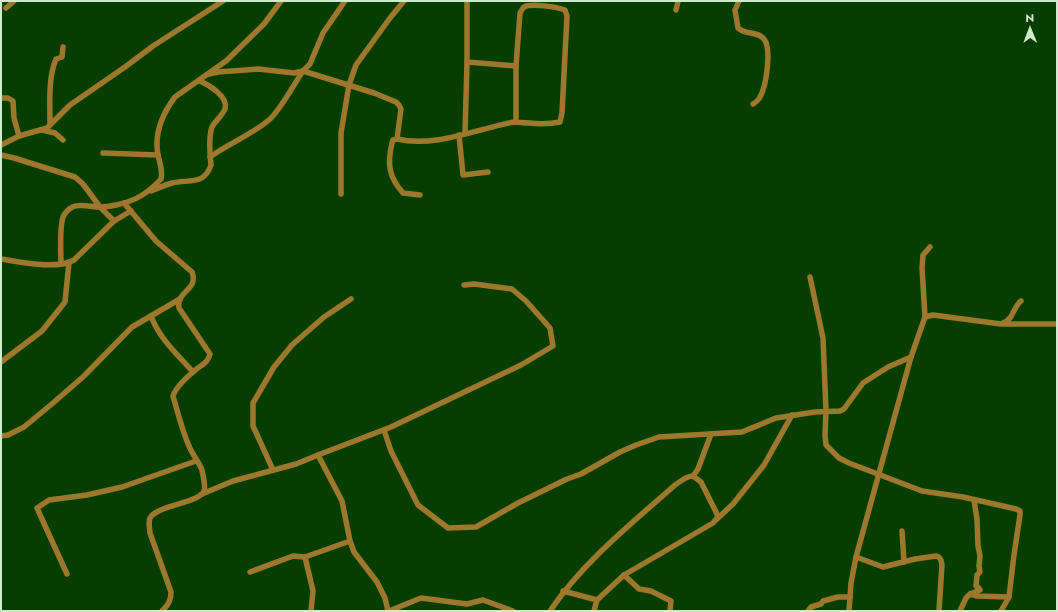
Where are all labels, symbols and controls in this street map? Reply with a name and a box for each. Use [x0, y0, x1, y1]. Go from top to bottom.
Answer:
north arrow [1010, 8, 1050, 48]
text: N [1025, 10, 1034, 26]

